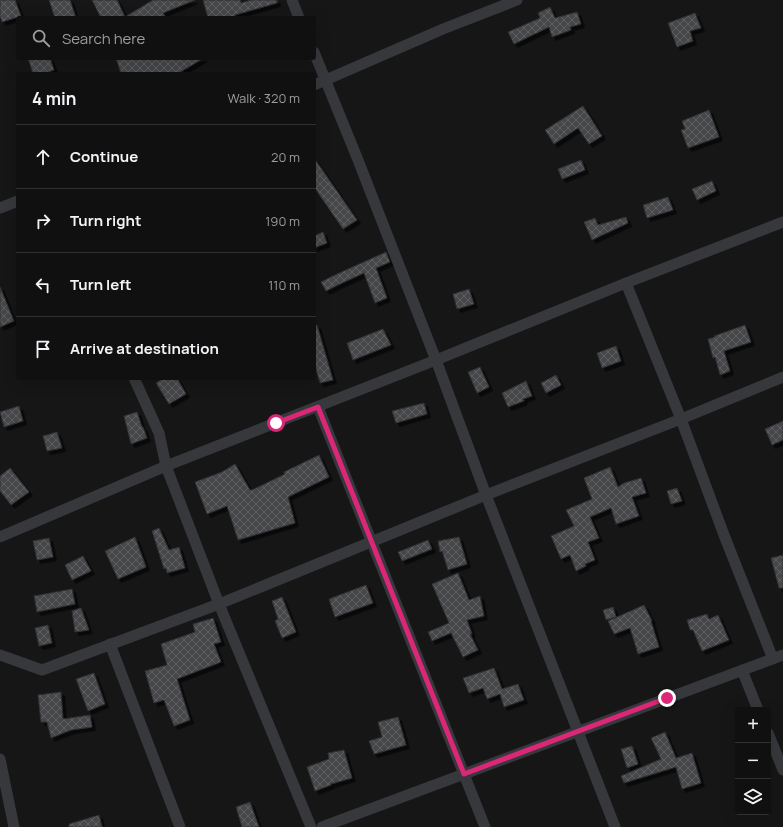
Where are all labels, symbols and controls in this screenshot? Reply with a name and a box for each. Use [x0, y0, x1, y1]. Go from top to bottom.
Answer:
search box [16, 16, 316, 60]
icon: search [30, 27, 52, 49]
text: Search here [62, 28, 145, 49]
text: 4 min [32, 87, 76, 110]
text: Walk · 320 m [227, 89, 300, 107]
icon: ahead [32, 146, 54, 168]
text: Continue [70, 146, 138, 167]
text: 20 m [271, 148, 300, 166]
icon: right [32, 210, 54, 232]
text: Turn right [70, 210, 141, 231]
text: 190 m [265, 212, 300, 230]
icon: left [32, 274, 54, 296]
text: Turn left [70, 274, 132, 295]
text: 110 m [268, 276, 300, 294]
icon: arrive [32, 338, 54, 360]
text: Arrive at destination [70, 338, 219, 359]
route start [267, 414, 285, 432]
route end [658, 689, 676, 707]
map controls [735, 707, 771, 815]
button: + [735, 707, 771, 743]
button: − [735, 743, 771, 779]
button: layers [735, 779, 771, 815]

